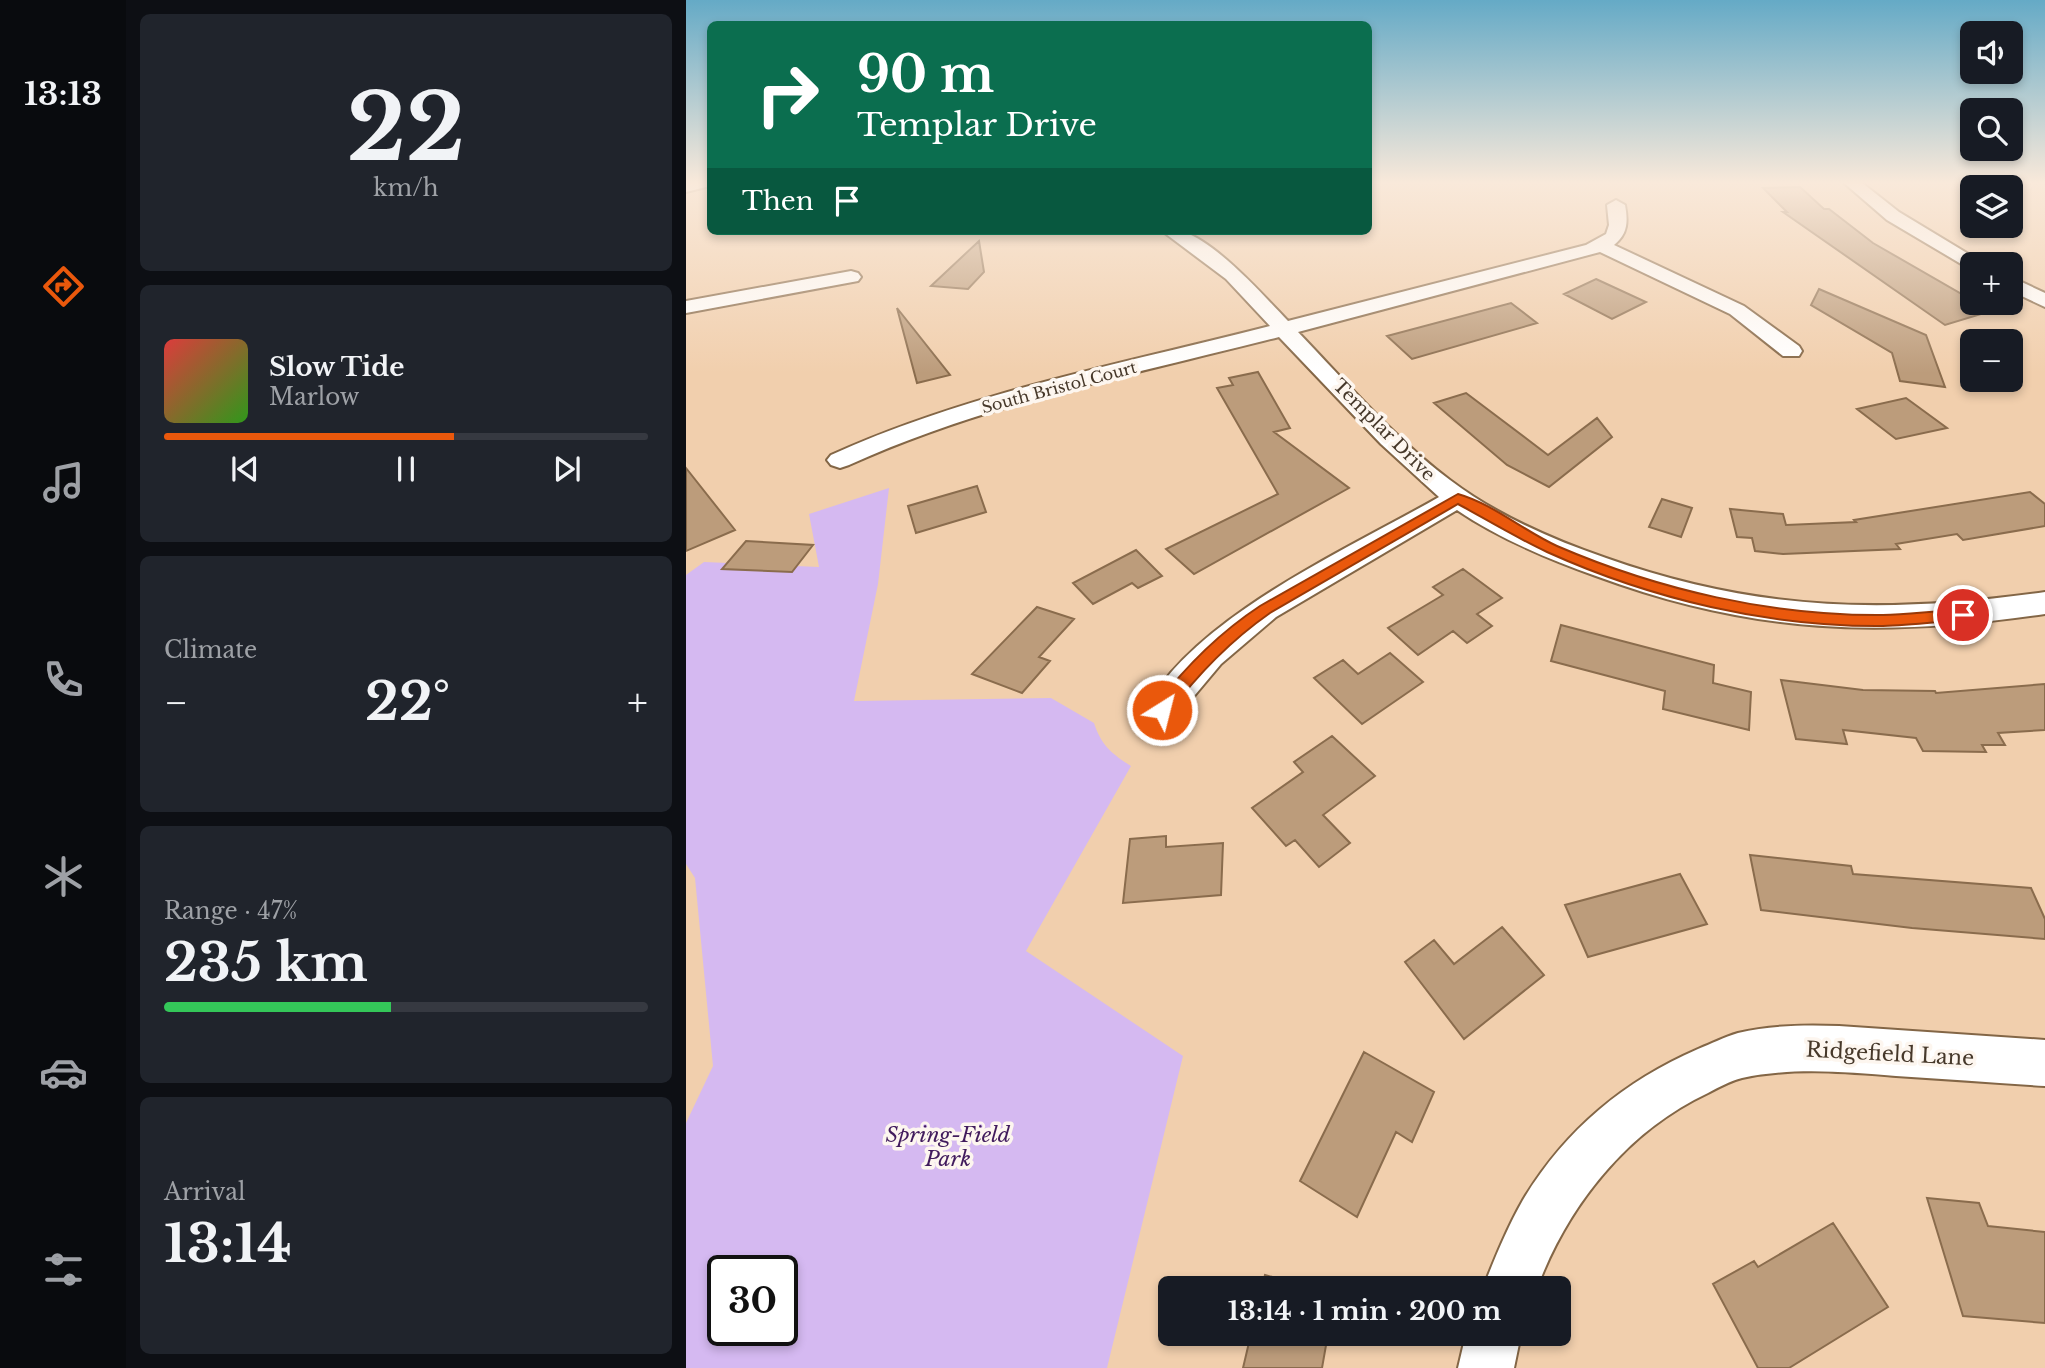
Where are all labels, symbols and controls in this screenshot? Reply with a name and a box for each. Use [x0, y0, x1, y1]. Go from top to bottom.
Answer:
map controls [1960, 21, 2023, 392]
button: sound [1960, 21, 2023, 84]
text: 90 m [857, 44, 994, 105]
icon: right [742, 49, 833, 140]
text: 22 [347, 72, 465, 185]
text: 13:13 [24, 74, 102, 114]
button: search [1960, 98, 2023, 161]
text: Templar Drive [857, 105, 1097, 145]
text: km/h [373, 174, 439, 202]
button: layers [1960, 175, 2023, 238]
icon: arrive [828, 182, 866, 220]
text: Then [742, 185, 814, 217]
button: + [1960, 252, 2023, 315]
icon: directions [39, 262, 88, 311]
button: − [1960, 329, 2023, 392]
text: Slow Tide [269, 351, 405, 383]
street label: South Bristol Court [979, 357, 1139, 417]
street label: Templar Drive [1329, 375, 1439, 485]
text: Marlow [269, 383, 359, 411]
icon: previous [226, 450, 264, 488]
icon: pause [387, 450, 425, 488]
icon: next [548, 450, 586, 488]
icon: music [39, 458, 88, 507]
pin [1933, 585, 1993, 645]
icon: arrive [1944, 596, 1982, 634]
text: Climate [164, 636, 257, 664]
icon: phone [39, 655, 88, 704]
text: 22° [365, 670, 450, 734]
position arrow [1125, 673, 1199, 747]
text: − [164, 679, 188, 726]
text: + [627, 679, 648, 726]
icon: climate [39, 852, 88, 901]
text: Range · 47% [164, 897, 298, 925]
text: 235 km [164, 931, 368, 995]
street label: Ridgefield Lane [1805, 1037, 1975, 1071]
icon: car [39, 1048, 88, 1097]
park label: Spring-Field Park [886, 1122, 1011, 1172]
text: Arrival [164, 1178, 245, 1206]
text: 13:14 [164, 1212, 292, 1276]
icon: filters [39, 1245, 88, 1294]
speed limit sign: 30 [707, 1255, 798, 1346]
text: 13:14 · 1 min · 200 m [1228, 1295, 1501, 1327]

